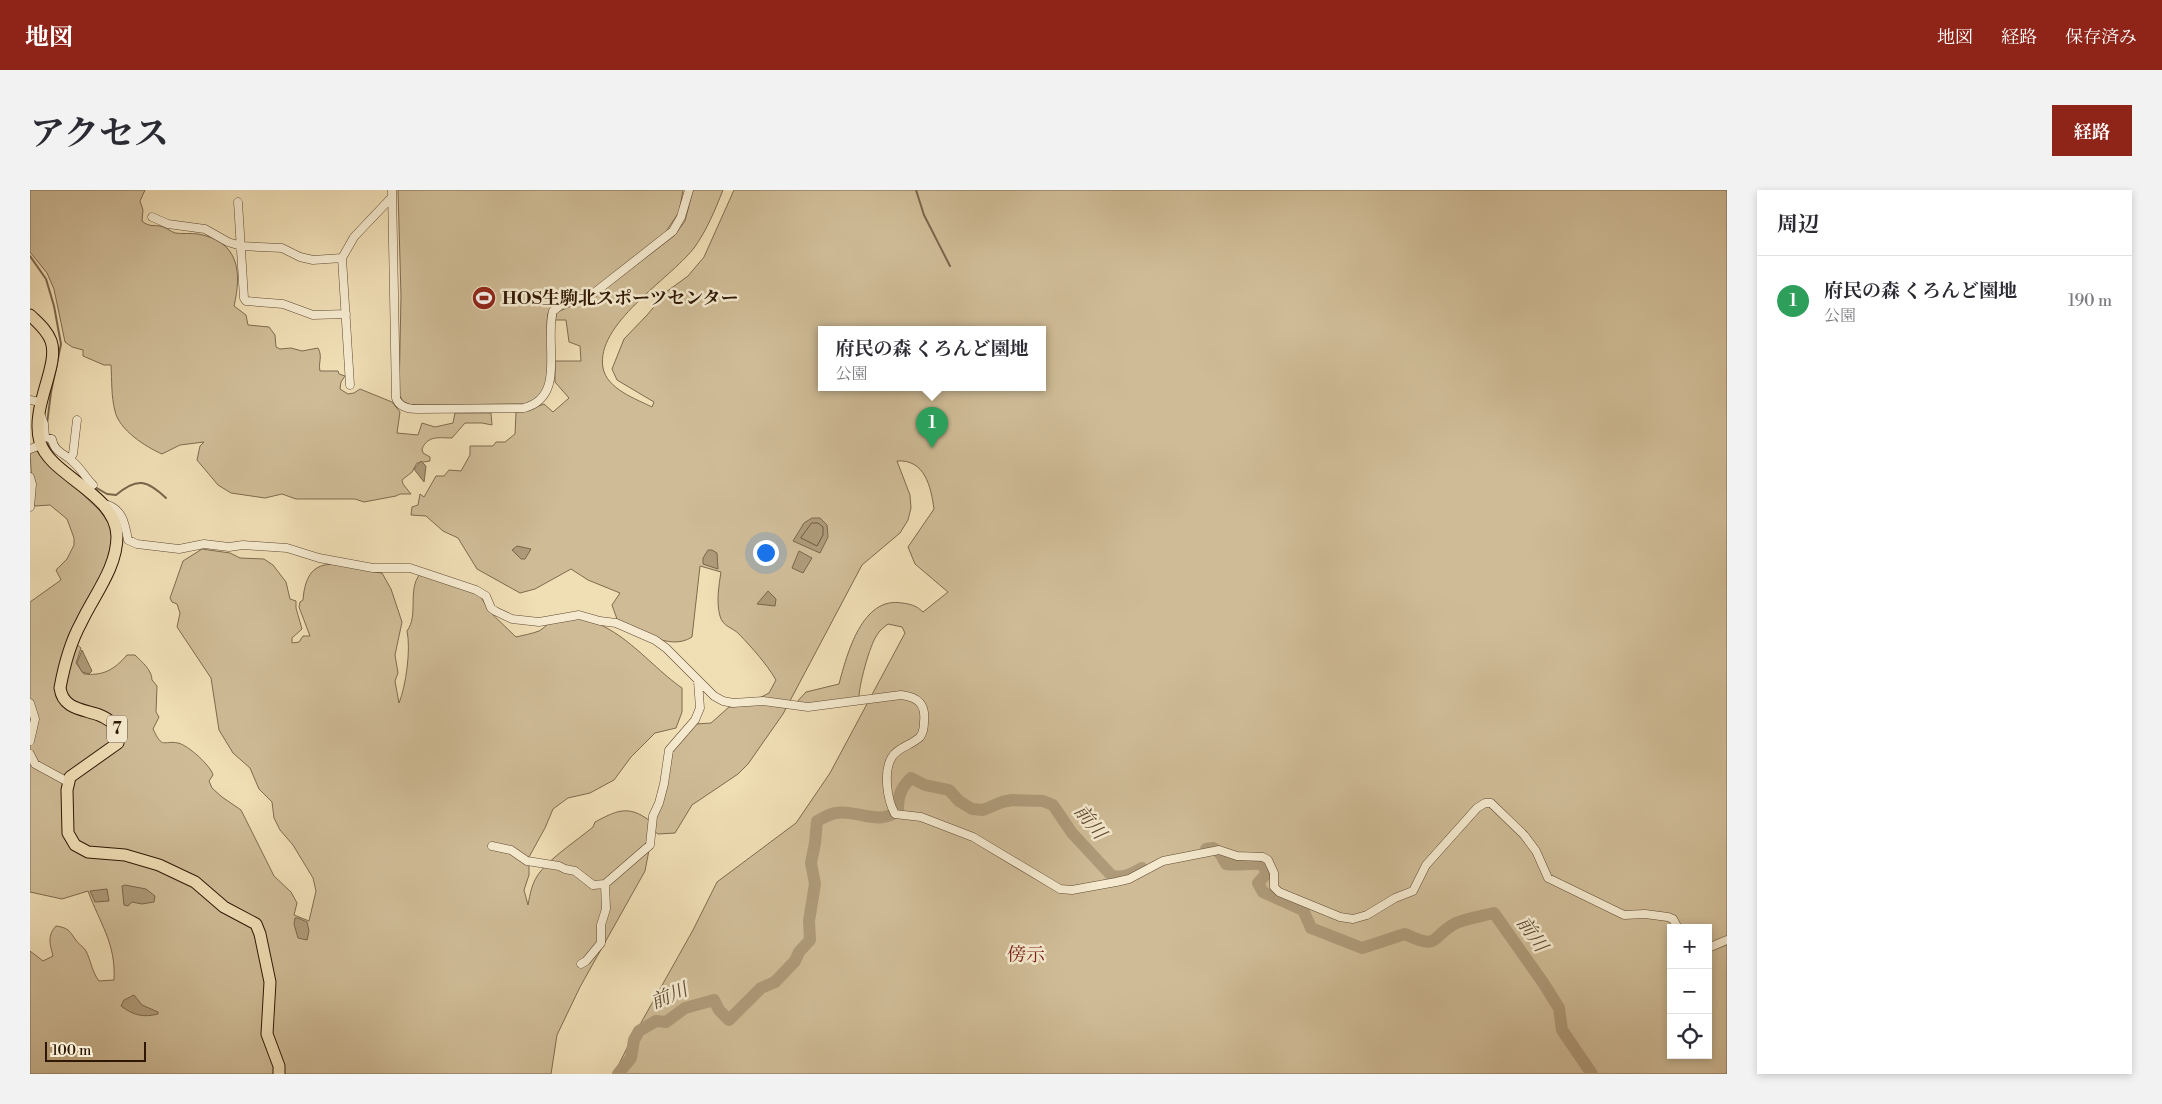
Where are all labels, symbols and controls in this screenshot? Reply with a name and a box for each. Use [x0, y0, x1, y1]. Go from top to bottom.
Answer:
text: 地図 [25, 23, 73, 53]
text: 地図 [1937, 26, 1973, 49]
text: 経路 [2001, 26, 2037, 49]
text: 保存済み [2065, 26, 2137, 49]
button: 経路 [2052, 105, 2132, 156]
text: アクセス [30, 113, 169, 156]
text: 周辺 [1777, 212, 1819, 238]
text: 府民の森 くろんど園地 [1824, 279, 2017, 303]
sports icon: HOS生駒北スポーツセンター [471, 285, 497, 311]
place label: HOS生駒北スポーツセンター [502, 287, 738, 310]
text: 1 [1789, 291, 1797, 311]
text: 190 m [2068, 291, 2112, 311]
text: 公園 [1824, 306, 1856, 326]
popup [818, 326, 1046, 391]
text: 府民の森 くろんど園地 [835, 337, 1029, 361]
text: 公園 [835, 364, 867, 384]
pin: 1 [916, 407, 948, 448]
your location [753, 540, 779, 566]
road number: 7 [107, 716, 127, 742]
water label: 前川 [1069, 800, 1113, 846]
water label: 前川 [1511, 912, 1554, 958]
map controls [1667, 924, 1712, 1059]
button: + [1667, 924, 1712, 969]
district label: 傍示 [1007, 943, 1045, 967]
button: − [1667, 969, 1712, 1014]
water label: 前川 [647, 977, 693, 1014]
button: locate [1667, 1014, 1712, 1059]
scale bar [45, 1039, 146, 1062]
text: 100 m [52, 1042, 91, 1060]

